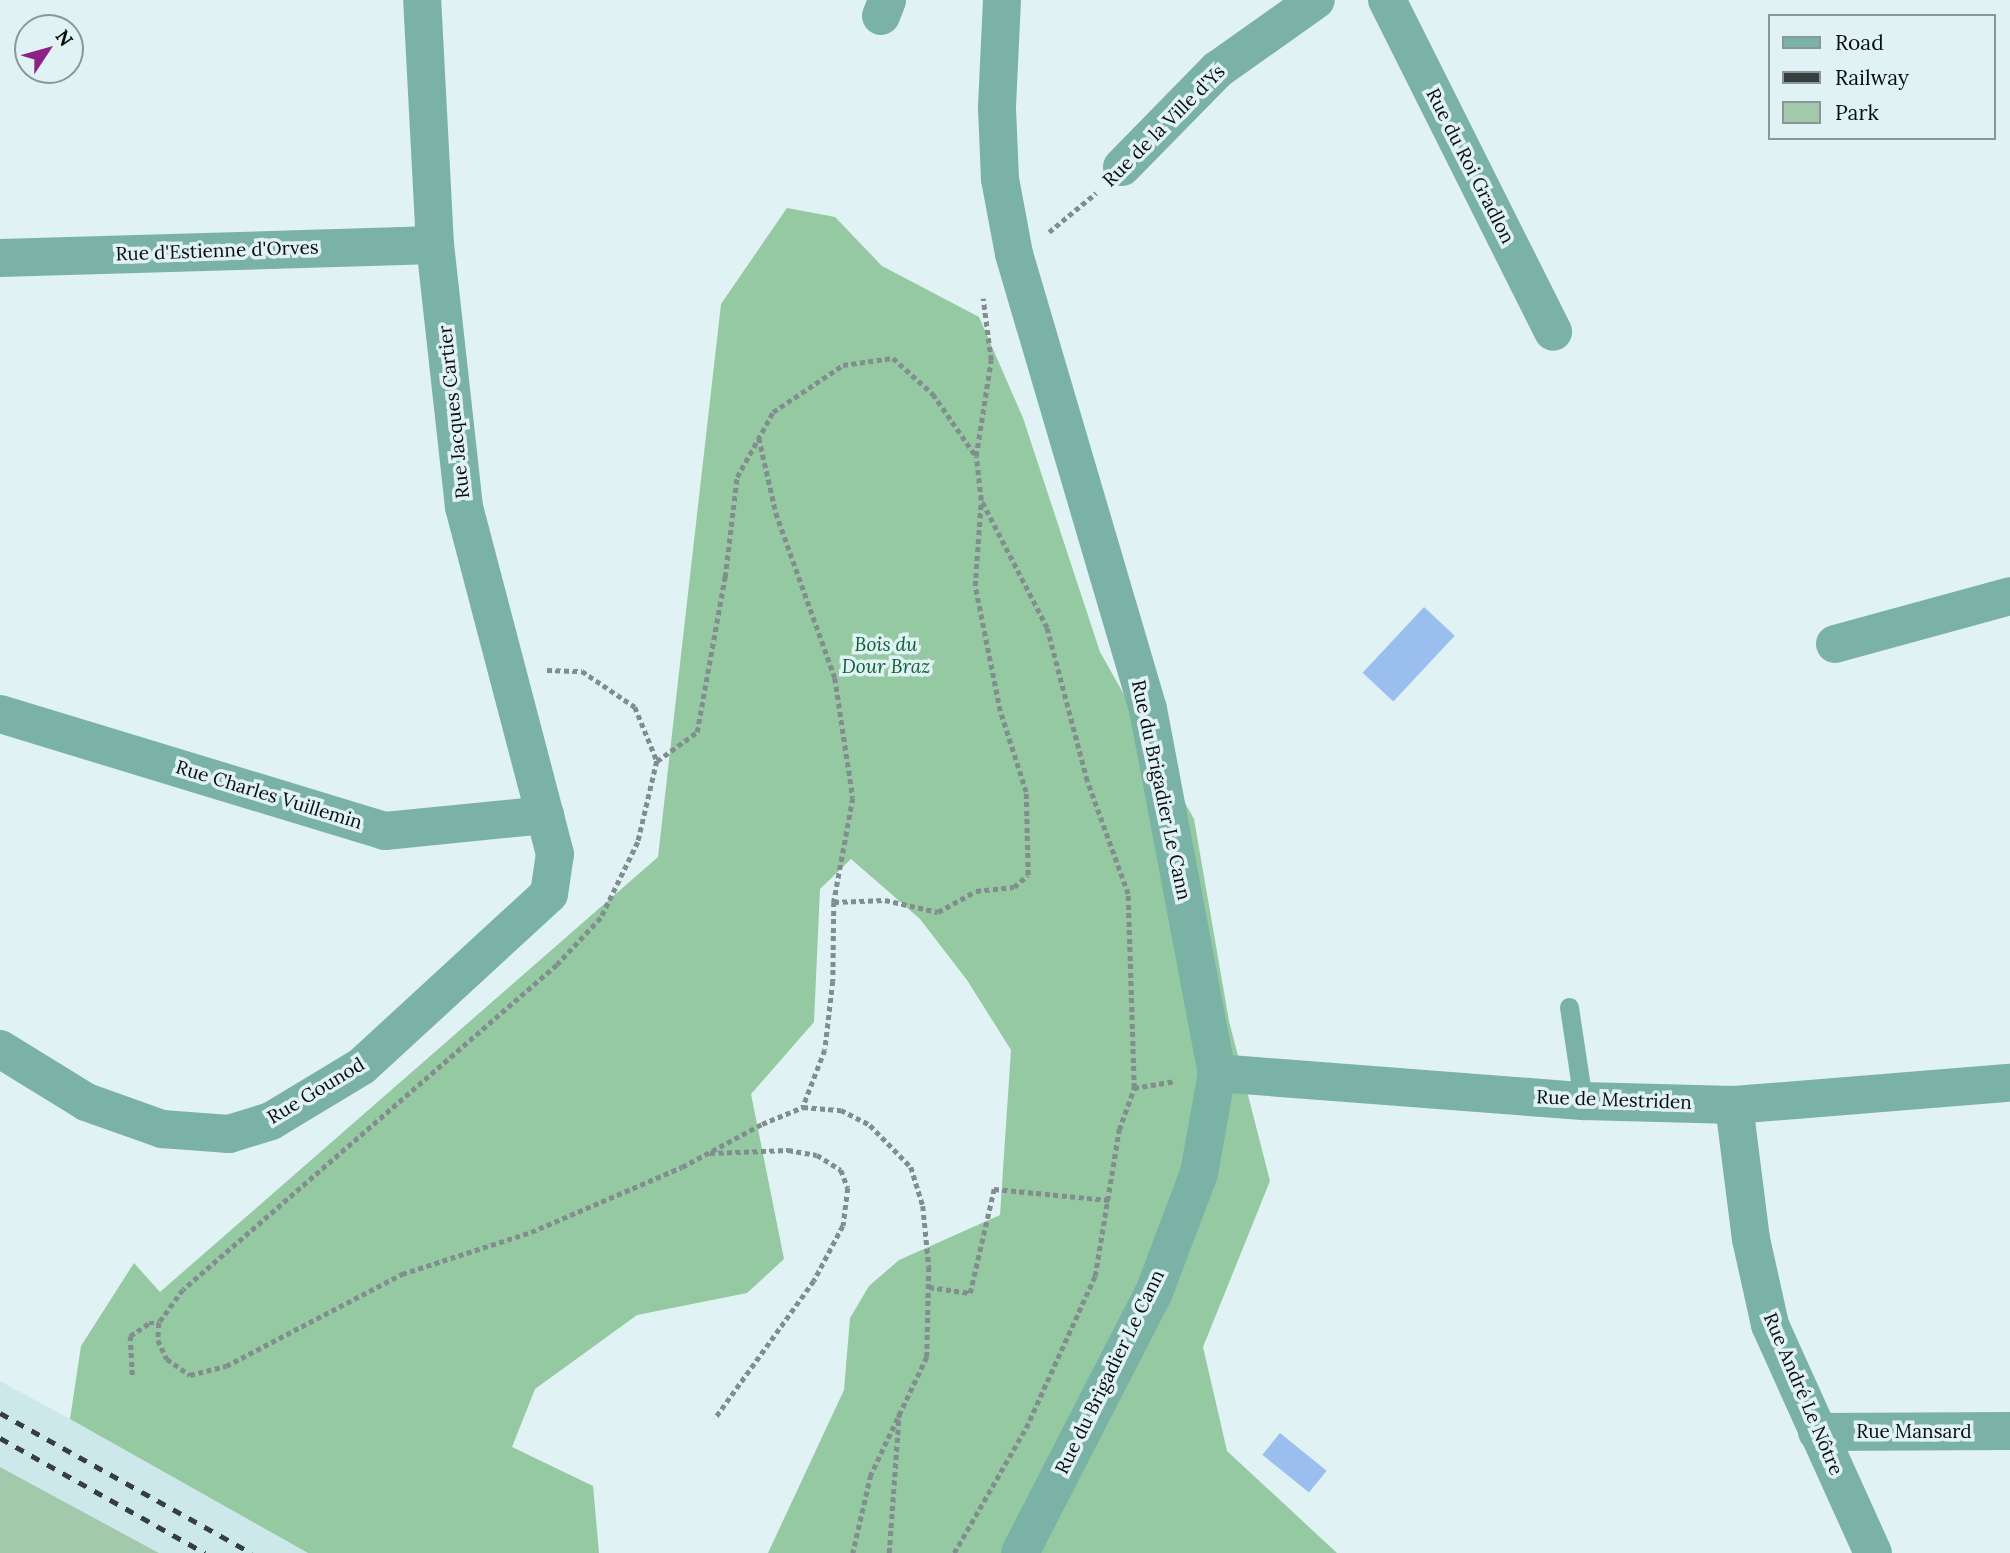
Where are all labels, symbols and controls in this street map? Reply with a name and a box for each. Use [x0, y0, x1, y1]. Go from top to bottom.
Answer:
north arrow [14, 14, 84, 84]
legend [1769, 14, 1996, 140]
text: N [50, 25, 78, 51]
text: Road [1835, 29, 1884, 56]
street label: Rue de la Ville d'Ys [1098, 60, 1230, 192]
text: Railway [1835, 64, 1909, 91]
street label: Rue du Roi Gradlon [1421, 85, 1519, 247]
text: Park [1835, 99, 1879, 126]
street label: Rue d'Estienne d'Orves [115, 236, 319, 266]
street label: Rue Jacques Cartier [434, 324, 474, 500]
park label: Bois du Dour Braz [842, 634, 930, 678]
street label: Rue du Brigadier Le Cann [1127, 678, 1195, 902]
street label: Rue Charles Vuillemin [173, 756, 365, 834]
street label: Rue Gounod [263, 1053, 369, 1129]
street label: Rue de Mestriden [1536, 1086, 1692, 1114]
street label: Rue du Brigadier Le Cann [1051, 1266, 1169, 1478]
street label: Rue André Le Nôtre [1758, 1309, 1848, 1479]
street label: Rue Mansard [1856, 1421, 1972, 1443]

